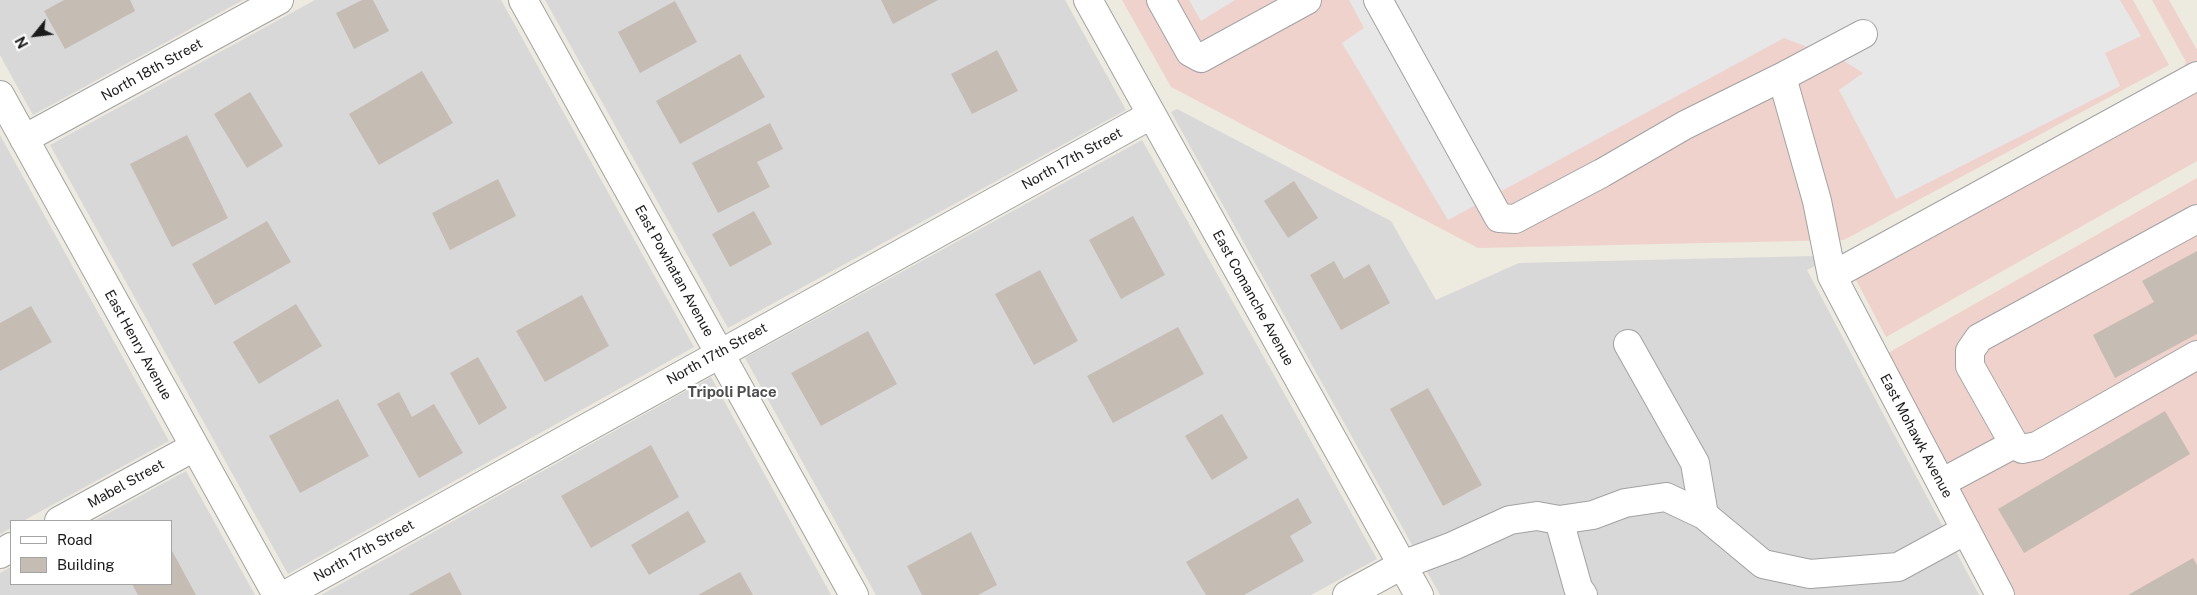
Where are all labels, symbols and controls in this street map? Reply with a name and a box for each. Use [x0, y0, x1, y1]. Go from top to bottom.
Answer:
north arrow [10, 10, 60, 60]
text: N [12, 34, 32, 51]
street label: North 18th Street [98, 35, 206, 105]
street label: North 17th Street [1019, 124, 1125, 194]
street label: East Powhatan Avenue [631, 202, 717, 340]
street label: East Comanche Avenue [1209, 227, 1297, 369]
street label: East Henry Avenue [101, 287, 175, 403]
street label: North 17th Street [664, 319, 770, 389]
street label: East Mohawk Avenue [1876, 371, 1956, 501]
district label: Tripoli Place [687, 383, 777, 401]
street label: Mabel Street [85, 456, 167, 512]
street label: North 17th Street [311, 516, 417, 586]
legend [10, 520, 172, 585]
text: Road [57, 531, 93, 548]
text: Building [57, 556, 115, 573]

